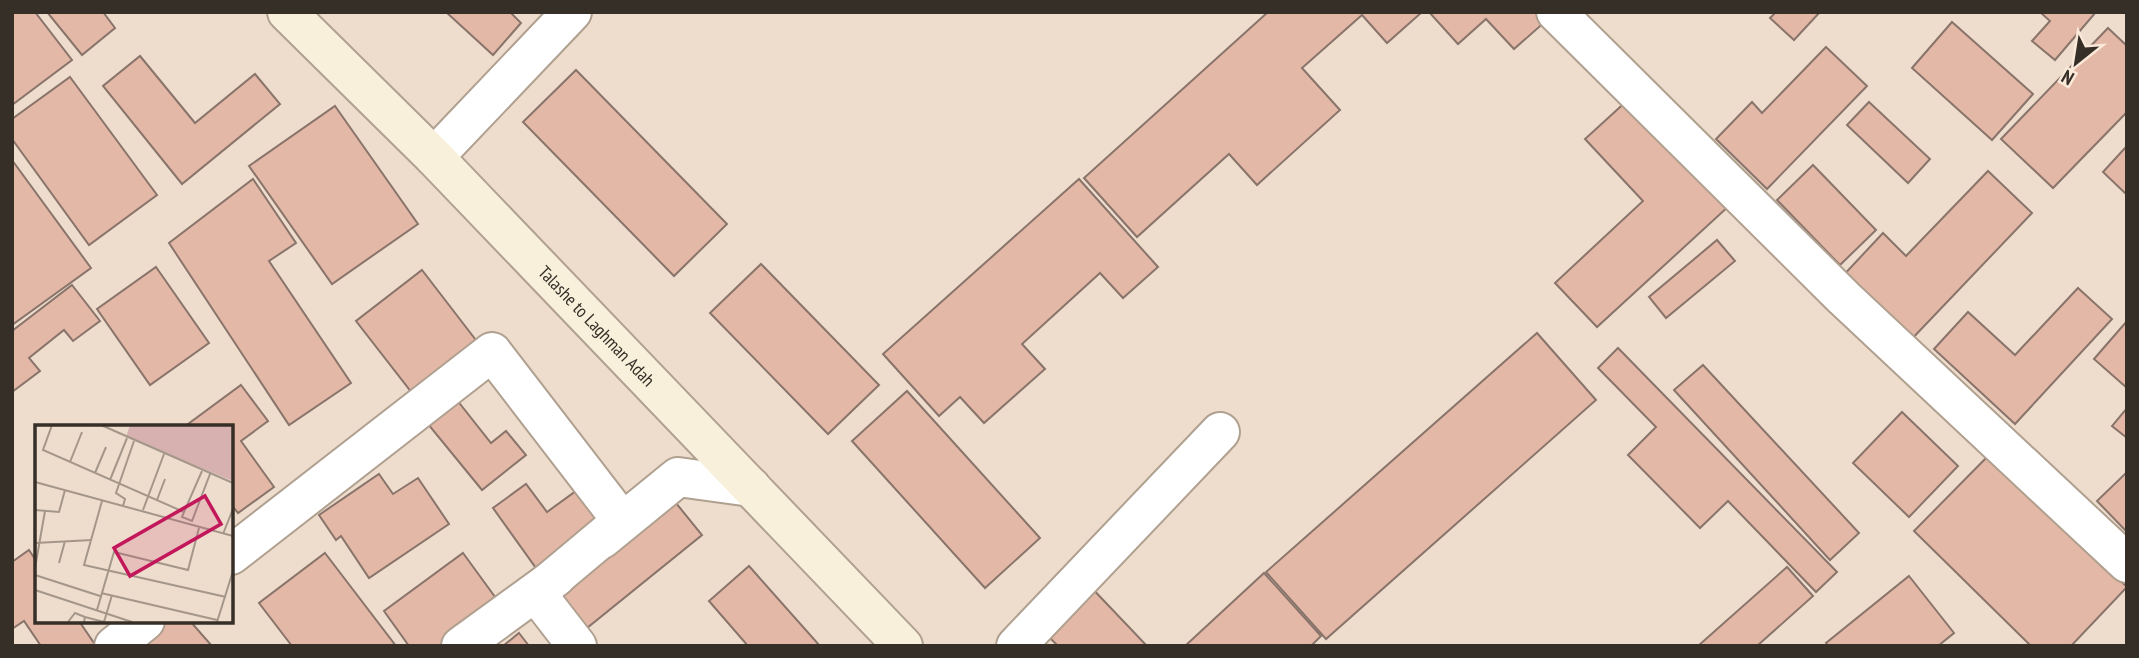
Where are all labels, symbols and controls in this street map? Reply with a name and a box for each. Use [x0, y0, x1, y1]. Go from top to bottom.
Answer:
north arrow [2041, 28, 2111, 98]
text: N [2057, 65, 2078, 91]
street label: Talashe to Laghman Adah [534, 261, 660, 391]
inset map [35, 425, 233, 623]

